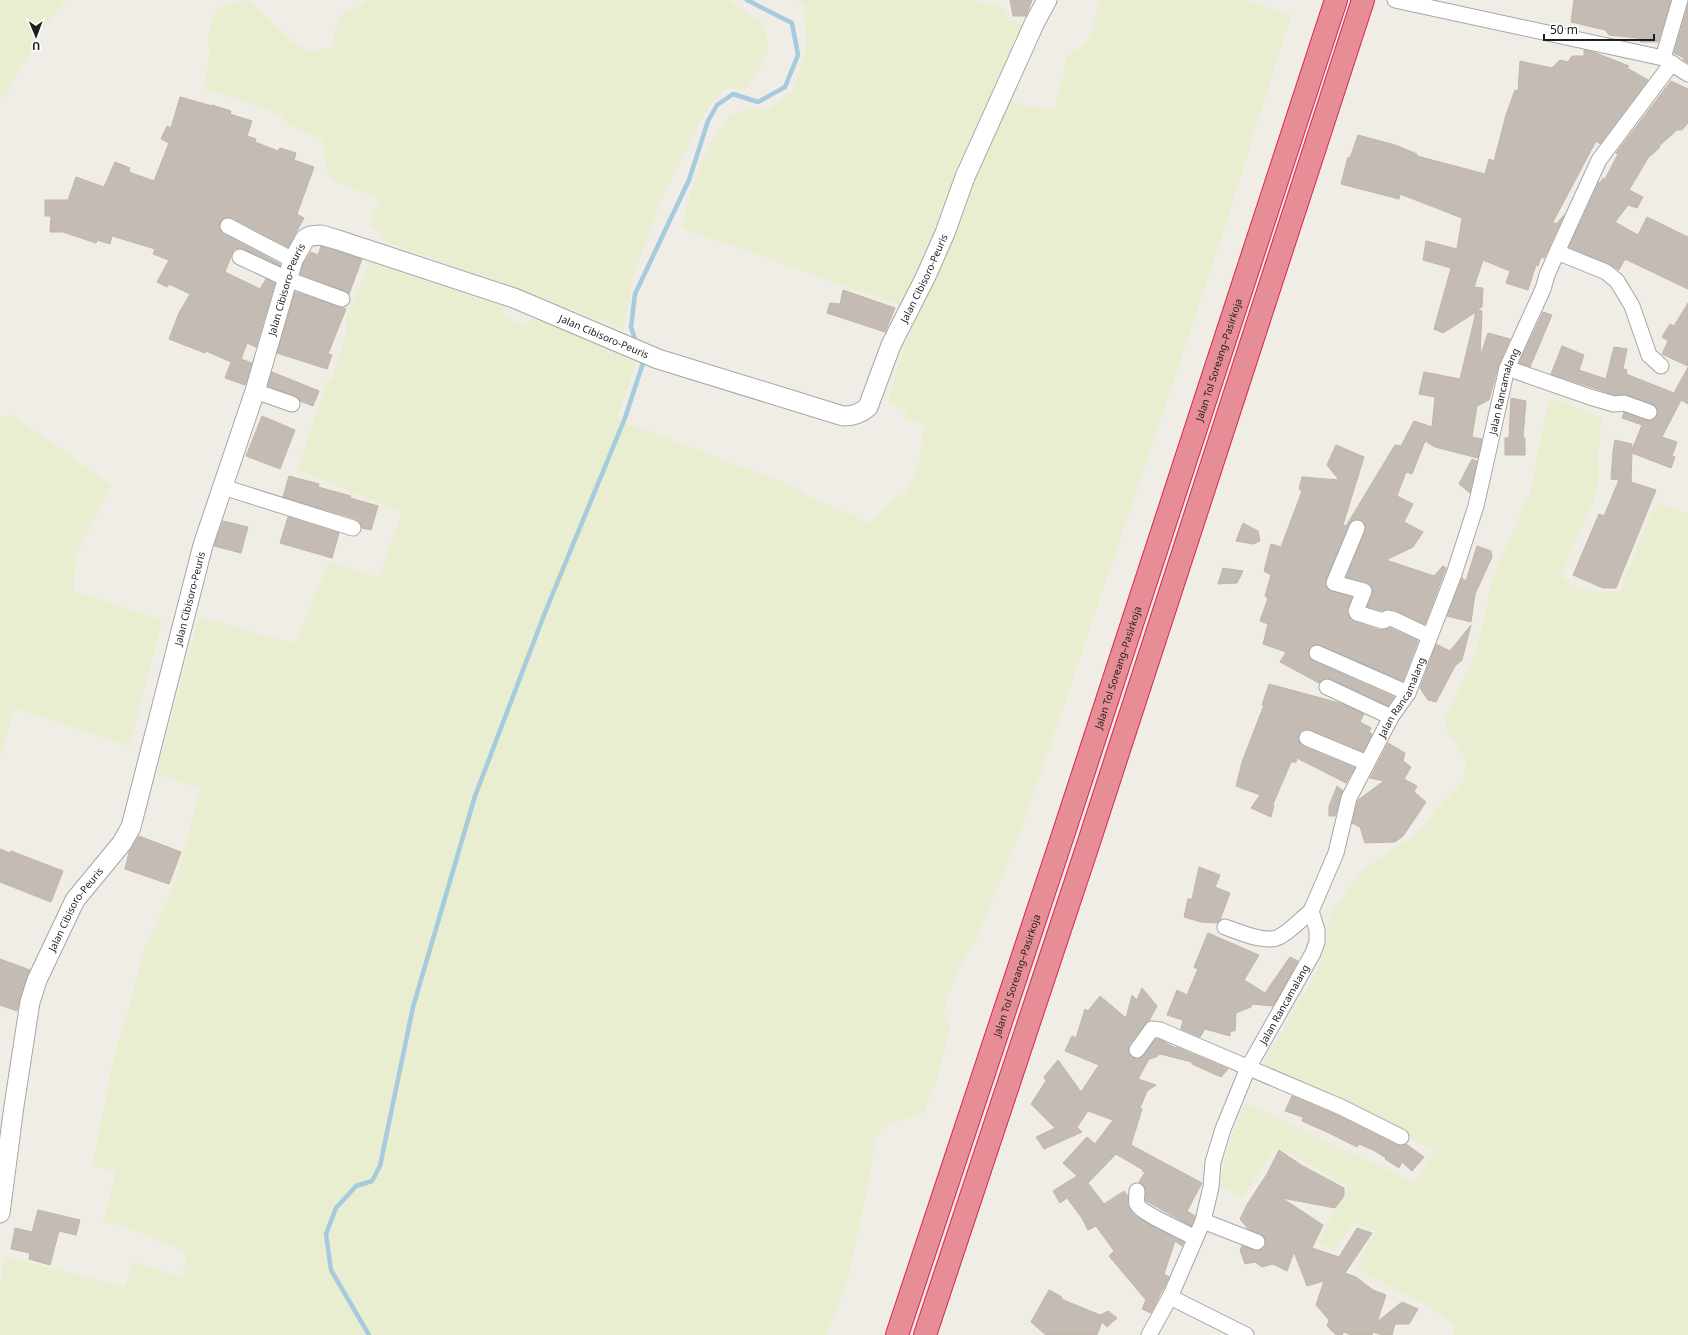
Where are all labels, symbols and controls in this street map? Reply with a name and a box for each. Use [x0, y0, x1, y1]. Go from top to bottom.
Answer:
north arrow [16, 16, 56, 56]
scale bar [1544, 16, 1654, 42]
text: 50 m [1550, 21, 1578, 38]
text: U [32, 39, 40, 54]
street label: Jalan Cibisoro-Peuris [896, 231, 951, 326]
street label: Jalan Cibisoro-Peuris [264, 240, 308, 338]
street label: Jalan Tol Soreang–Pasirkoja [1192, 296, 1245, 424]
street label: Jalan Cibisoro-Peuris [556, 311, 652, 362]
street label: Jalan Rancamalang [1485, 346, 1522, 437]
street label: Jalan Cibisoro-Peuris [170, 550, 208, 648]
street label: Jalan Tol Soreang–Pasirkoja [1091, 604, 1144, 732]
street label: Jalan Rancamalang [1374, 655, 1428, 741]
street label: Jalan Cibisoro-Peuris [44, 864, 106, 955]
street label: Jalan Tol Soreang–Pasirkoja [989, 912, 1043, 1039]
street label: Jalan Rancamalang [1255, 962, 1312, 1047]

